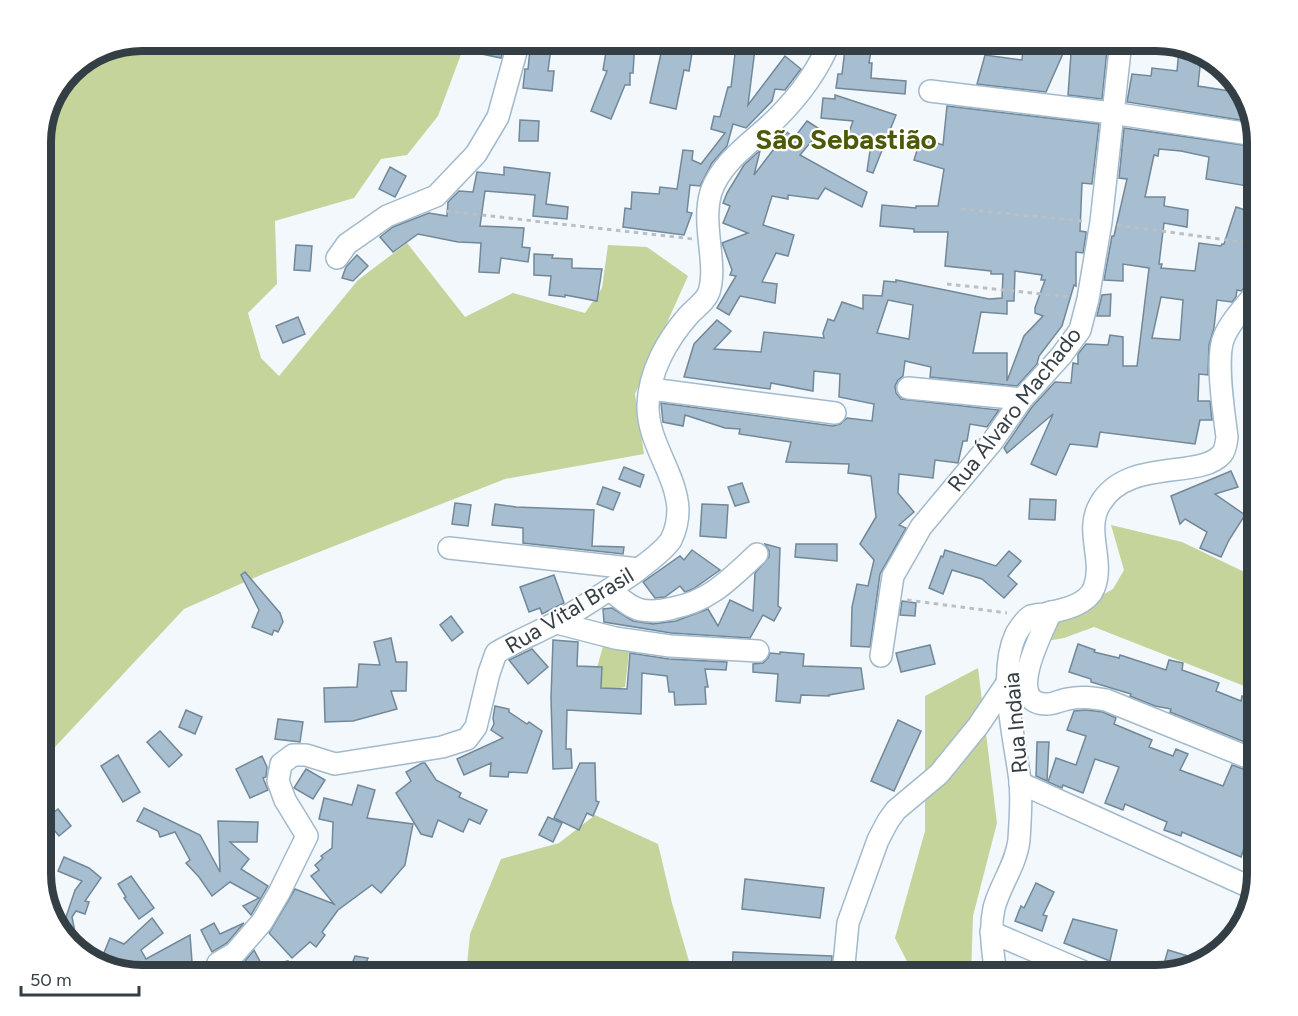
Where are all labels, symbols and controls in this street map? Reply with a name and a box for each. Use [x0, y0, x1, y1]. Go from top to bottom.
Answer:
district label: São Sebastião [755, 122, 937, 156]
street label: Rua Álvaro Machado [942, 322, 1087, 497]
street label: Rua Vital Brasil [500, 561, 638, 659]
street label: Rua Indaia [998, 671, 1033, 775]
scale bar [21, 959, 140, 997]
text: 50 m [30, 969, 72, 991]

